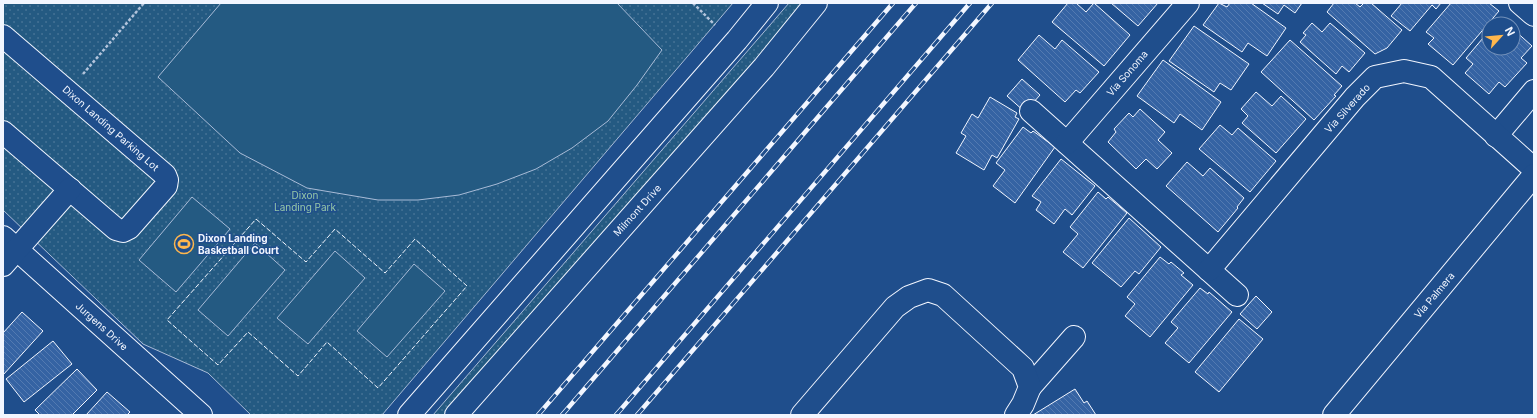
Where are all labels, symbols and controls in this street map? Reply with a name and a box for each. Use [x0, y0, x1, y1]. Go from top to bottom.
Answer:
north arrow [1481, 16, 1521, 56]
text: N [1502, 25, 1518, 38]
street label: Via Sonoma [1104, 48, 1150, 98]
street label: Via Silverado [1322, 81, 1372, 135]
street label: Dixon Landing Parking Lot [60, 83, 162, 174]
street label: Milmont Drive [611, 182, 663, 238]
park label: Dixon Landing Park [274, 189, 336, 213]
place label: Dixon Landing Basketball Court [198, 232, 279, 256]
sports icon: Dixon Landing Basketball Court [173, 233, 195, 255]
street label: Via Palmera [1411, 270, 1457, 320]
street label: Jurgens Drive [73, 299, 131, 353]

